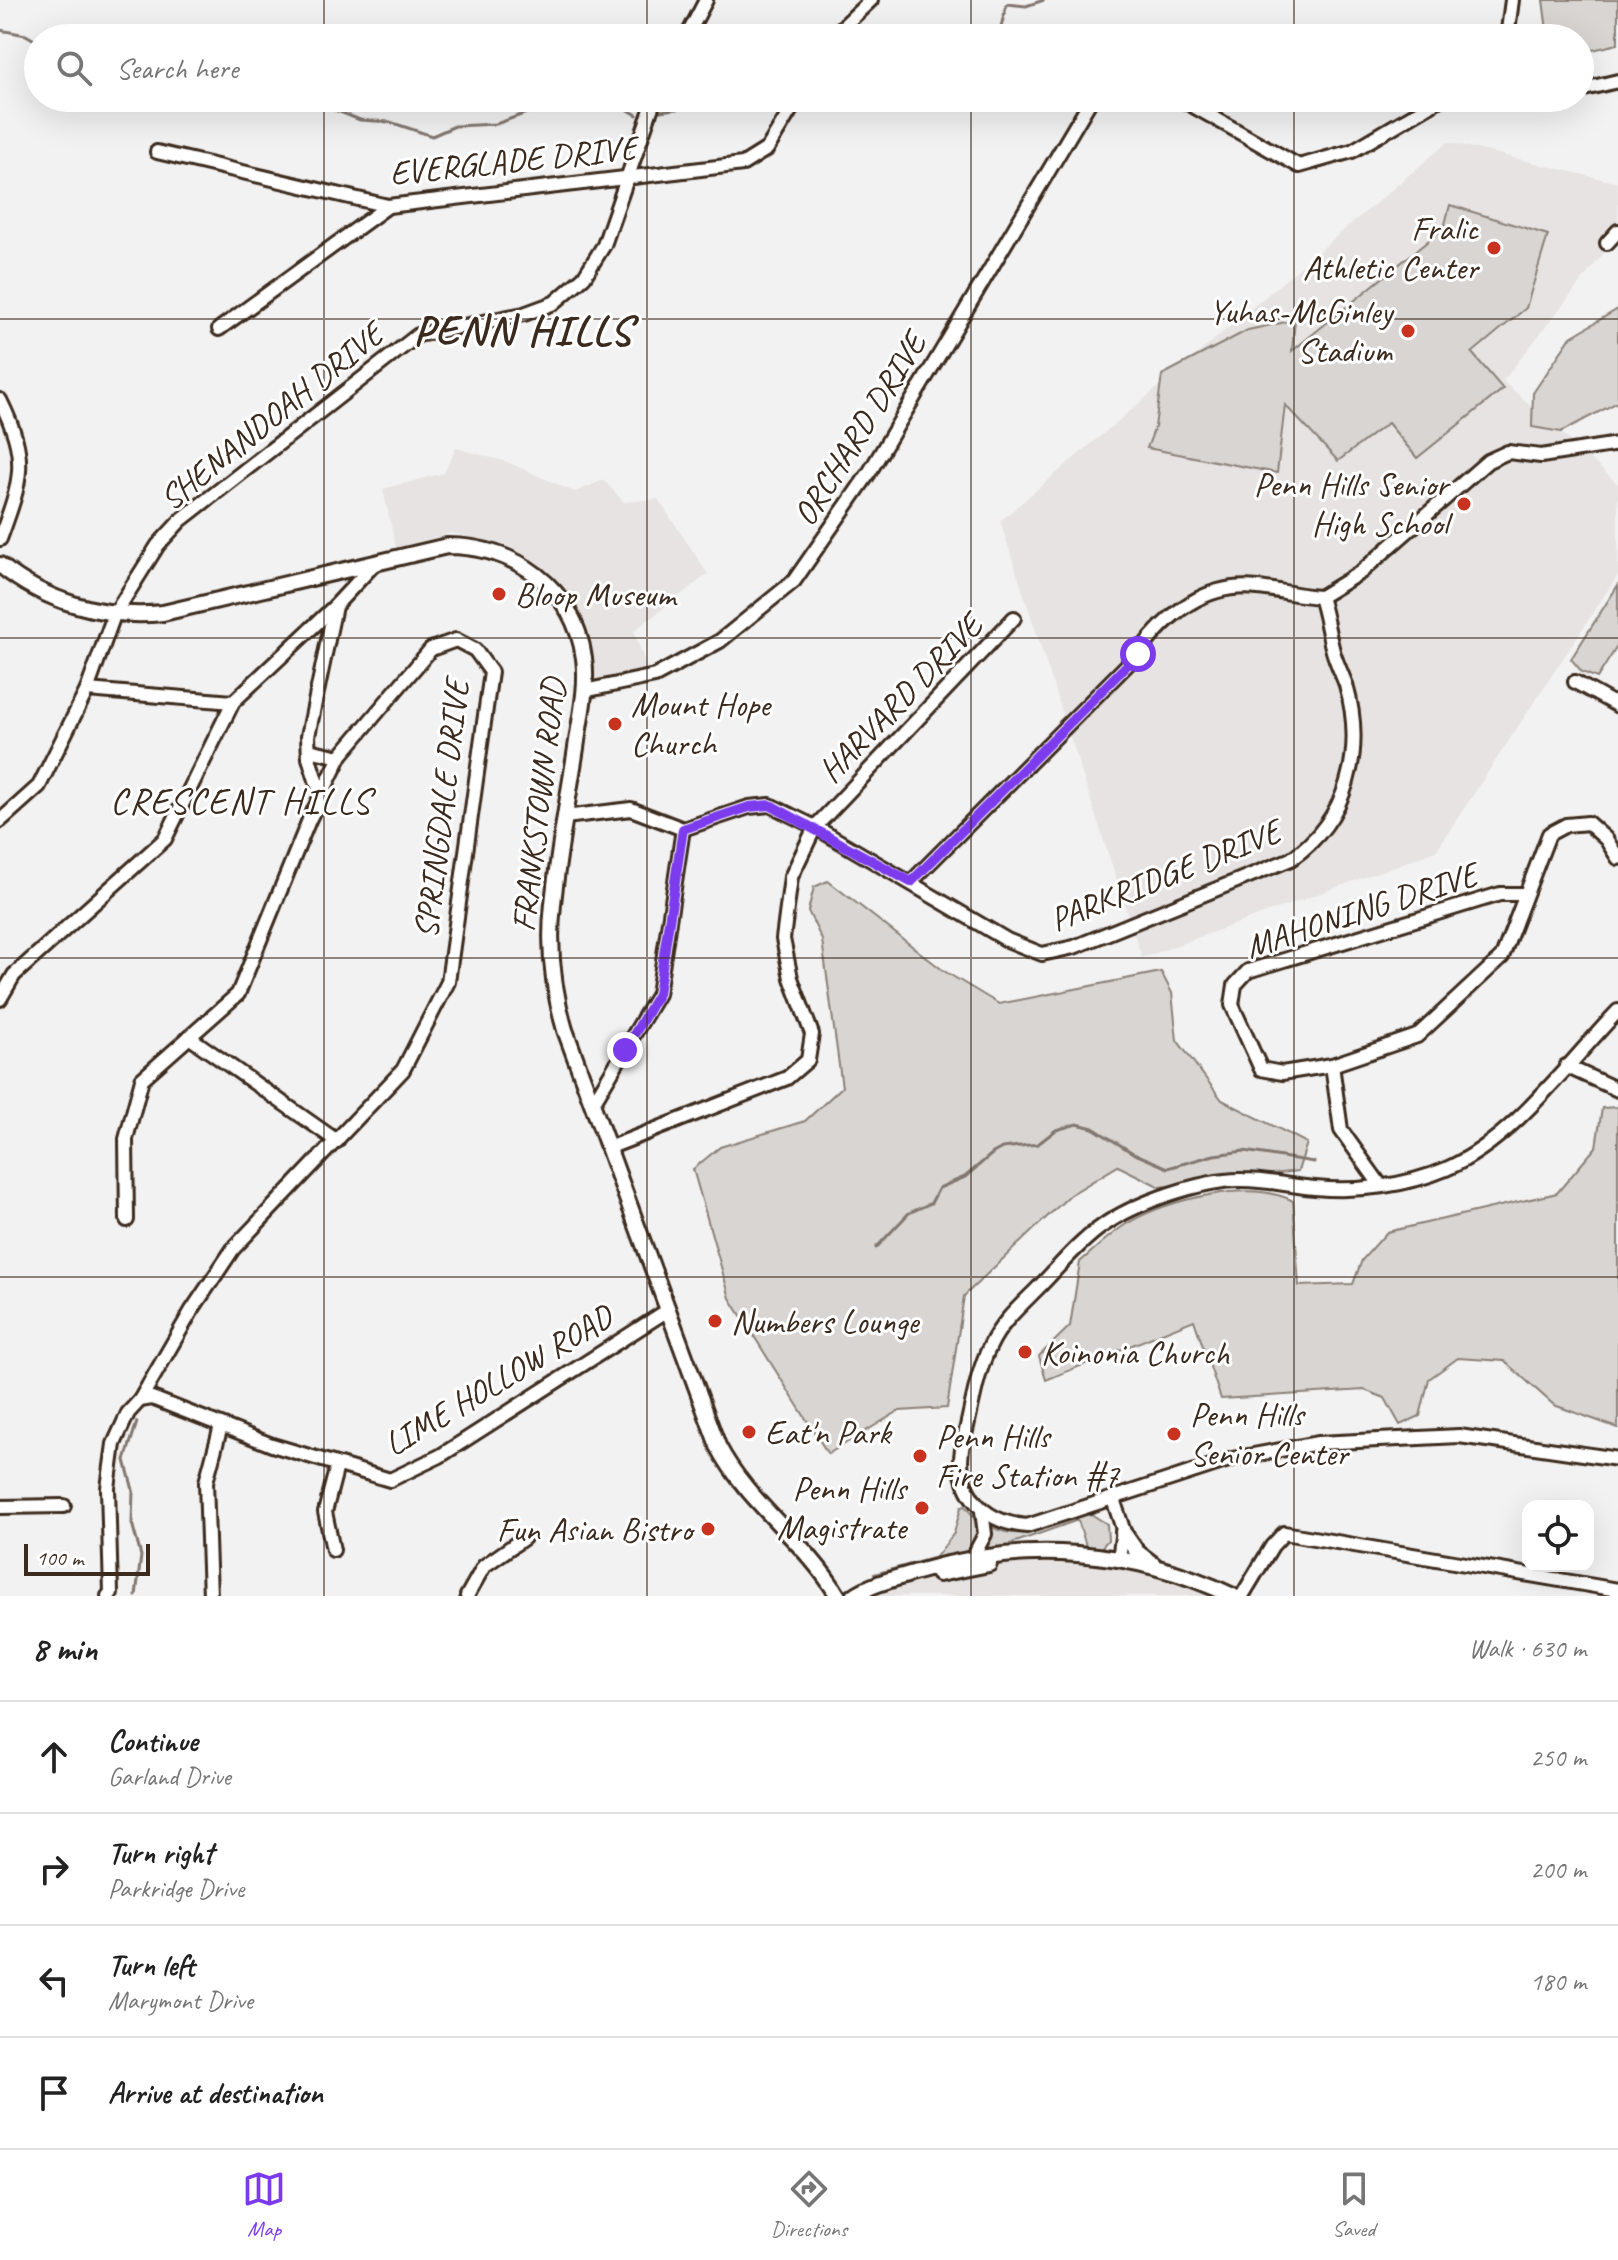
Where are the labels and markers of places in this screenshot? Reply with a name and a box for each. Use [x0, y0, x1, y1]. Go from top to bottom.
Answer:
place label: Fralic Athletic Center [1303, 207, 1481, 289]
marker: Fralic Athletic Center [1485, 239, 1503, 257]
place label: Yuhas-McGinley Stadium [1209, 290, 1394, 372]
marker: Yuhas-McGinley Stadium [1399, 322, 1417, 340]
place label: Penn Hills Senior High School [1254, 463, 1454, 545]
marker: Penn Hills Senior High School [1455, 495, 1473, 513]
place label: Bloop Museum [515, 573, 678, 616]
marker: Bloop Museum [490, 585, 508, 603]
place label: Mount Hope Church [631, 683, 773, 765]
marker: Mount Hope Church [606, 715, 624, 733]
place label: Numbers Lounge [731, 1300, 920, 1343]
marker: Numbers Lounge [706, 1312, 724, 1330]
place label: Koinonia Church [1041, 1331, 1230, 1374]
marker: Koinonia Church [1016, 1343, 1034, 1361]
place label: Penn Hills Senior Center [1190, 1393, 1351, 1475]
place label: Eat'n Park [765, 1411, 893, 1454]
place label: Penn Hills Fire Station #7 [936, 1415, 1121, 1497]
marker: Eat'n Park [740, 1423, 758, 1441]
marker: Penn Hills Senior Center [1165, 1425, 1183, 1443]
marker: Penn Hills Fire Station #7 [911, 1447, 929, 1465]
place label: Penn Hills Magistrate [777, 1467, 909, 1549]
marker: Penn Hills Magistrate [913, 1499, 931, 1517]
place label: Fun Asian Bistro [497, 1508, 696, 1551]
marker: Fun Asian Bistro [699, 1520, 717, 1538]

